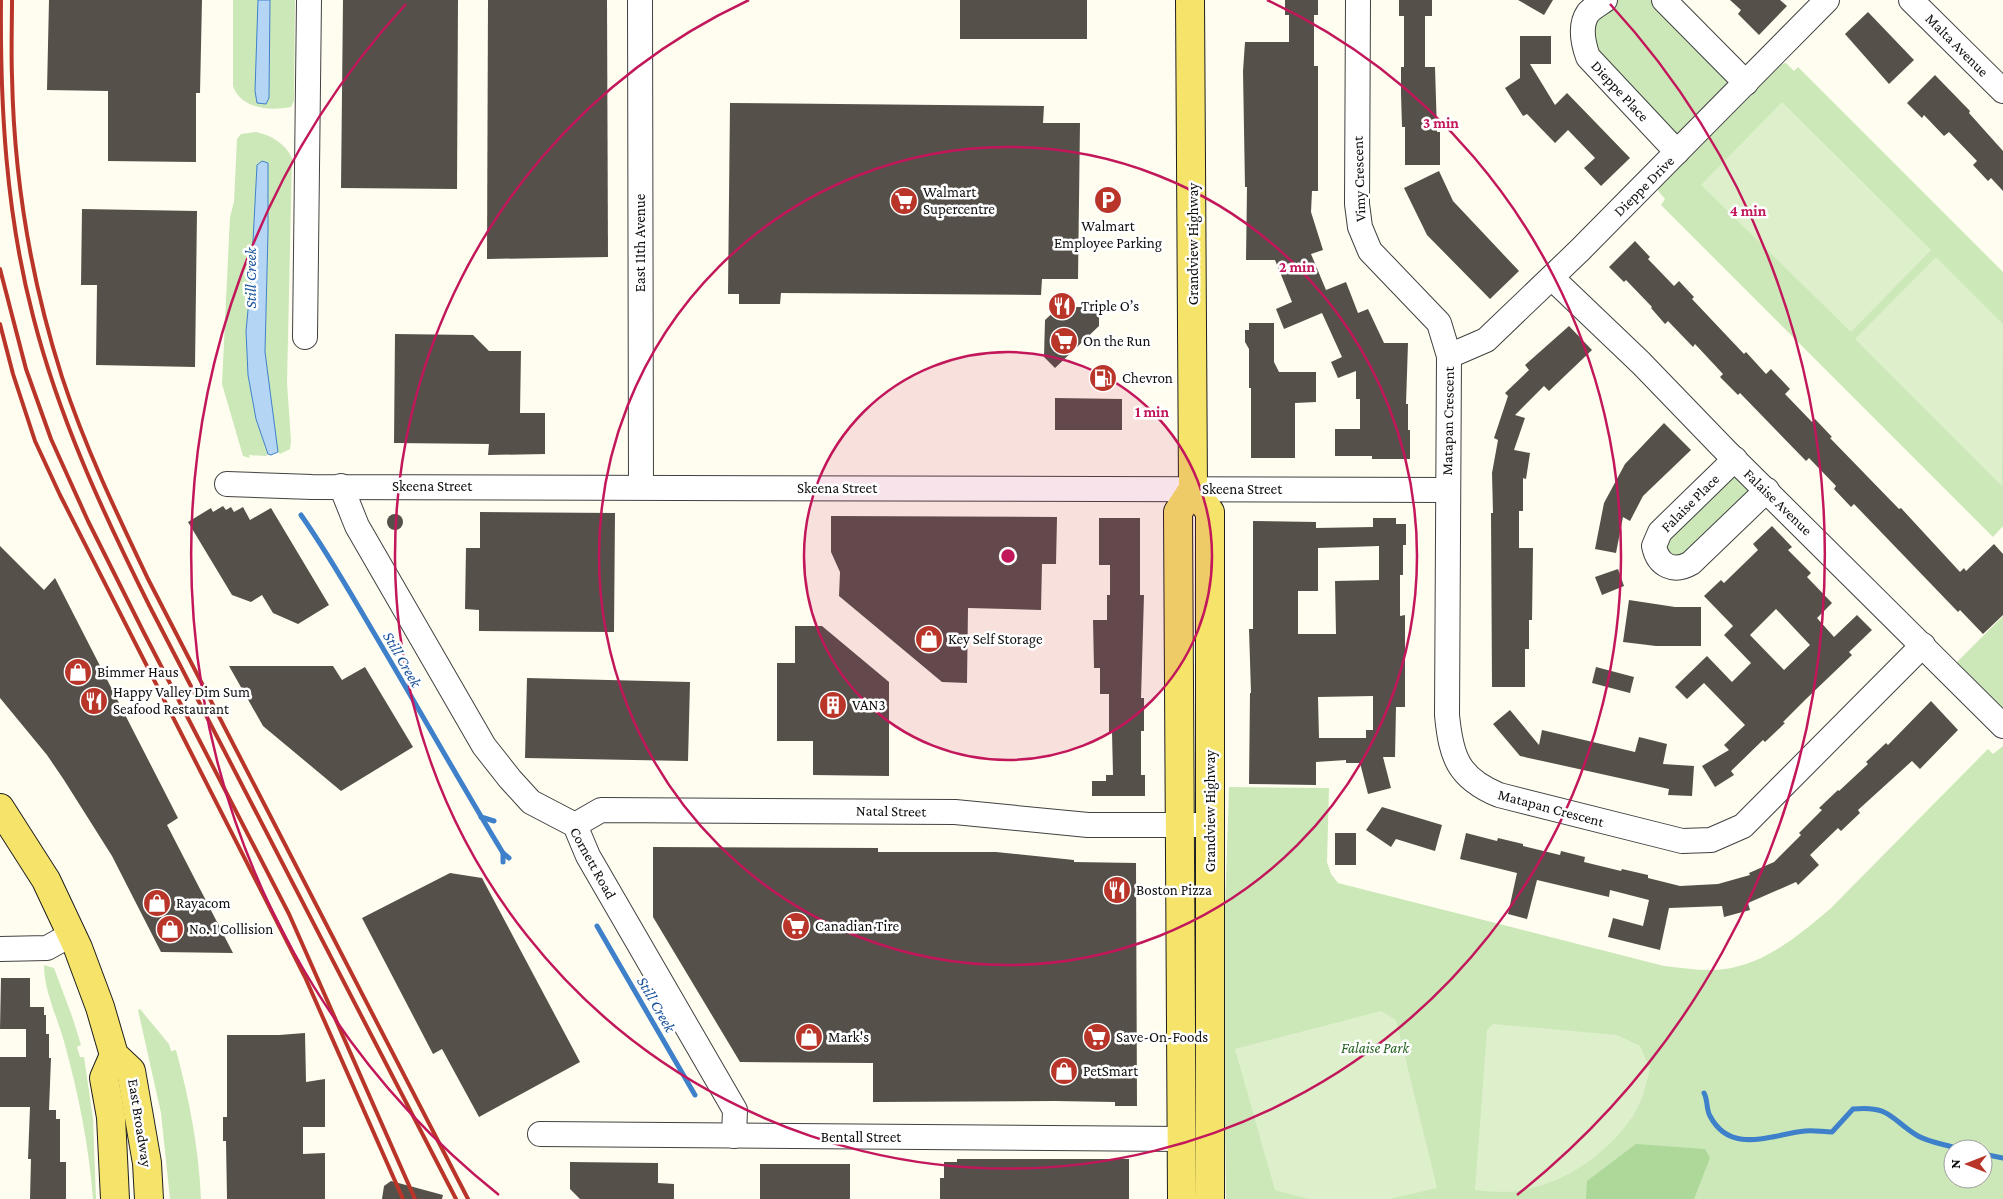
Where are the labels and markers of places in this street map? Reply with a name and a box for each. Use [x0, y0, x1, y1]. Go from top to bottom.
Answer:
place label: Walmart Supercentre [923, 184, 995, 218]
parking icon: Walmart Employee Parking [1093, 185, 1123, 215]
supermarket icon: Walmart Supercentre [889, 186, 919, 216]
place label: Walmart Employee Parking [1054, 218, 1162, 252]
restaurant icon: Triple O’s [1047, 291, 1077, 321]
place label: Triple O’s [1081, 298, 1139, 315]
supermarket icon: On the Run [1049, 326, 1079, 356]
place label: On the Run [1083, 333, 1151, 349]
fuel station icon: Chevron [1088, 363, 1118, 393]
place label: Chevron [1122, 370, 1173, 386]
centre of rings [999, 547, 1017, 565]
shop icon: Key Self Storage [914, 624, 944, 654]
place label: Key Self Storage [948, 631, 1043, 648]
shop icon: Bimmer Haus [63, 657, 93, 687]
place label: Bimmer Haus [97, 664, 179, 680]
place label: Happy Valley Dim Sum Seafood Restaurant [113, 684, 250, 717]
restaurant icon: Happy Valley Dim Sum Seafood Restaurant [79, 686, 109, 716]
building icon: VAN3 [818, 690, 848, 720]
place label: VAN3 [852, 697, 886, 713]
restaurant icon: Boston Pizza [1102, 875, 1132, 905]
place label: Boston Pizza [1136, 882, 1212, 898]
shop icon: Rayacom [142, 888, 172, 918]
place label: Rayacom [176, 895, 230, 912]
supermarket icon: Canadian Tire [781, 911, 811, 941]
shop icon: No. 1 Collision [155, 914, 185, 944]
place label: Canadian Tire [815, 918, 899, 934]
place label: No. 1 Collision [189, 921, 273, 937]
shop icon: Mark's [794, 1022, 824, 1052]
supermarket icon: Save-On-Foods [1082, 1022, 1112, 1052]
place label: Mark's [828, 1029, 869, 1045]
place label: Save-On-Foods [1116, 1029, 1208, 1045]
shop icon: PetSmart [1049, 1056, 1079, 1086]
place label: PetSmart [1083, 1063, 1139, 1079]

